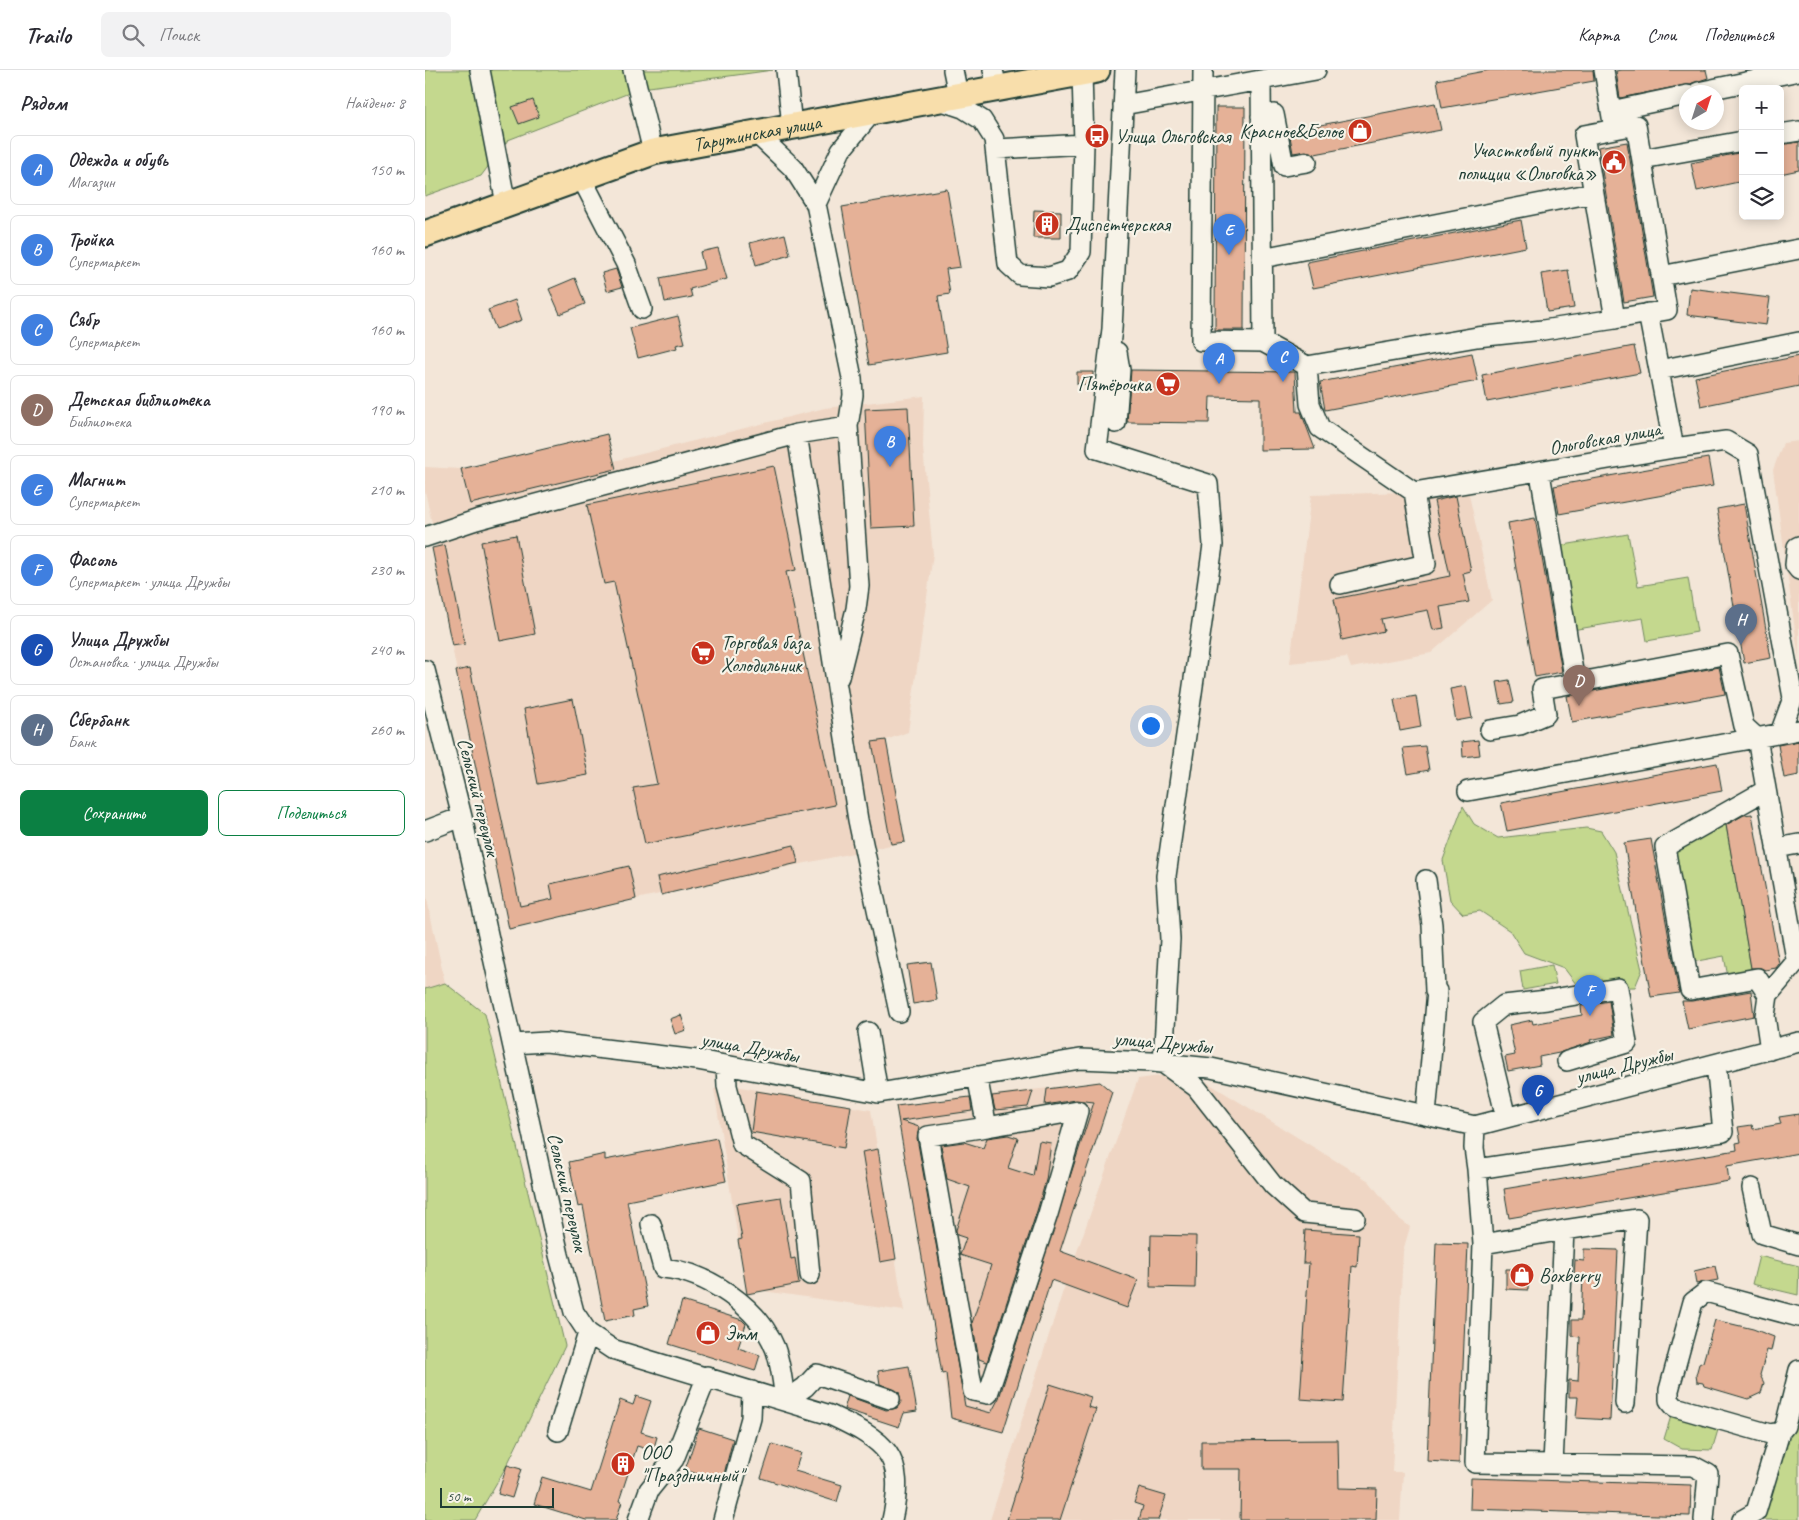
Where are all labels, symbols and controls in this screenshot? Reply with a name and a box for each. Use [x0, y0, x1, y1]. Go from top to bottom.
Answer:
search box [101, 12, 451, 57]
text: Trailo [25, 20, 71, 50]
icon: search [119, 21, 147, 49]
text: Поиск [159, 23, 199, 47]
text: Карта [1578, 24, 1619, 46]
text: Слои [1647, 24, 1676, 46]
text: Поделиться [1704, 24, 1774, 46]
north arrow [1679, 85, 1724, 130]
map controls [1739, 85, 1784, 220]
button: + [1739, 85, 1784, 130]
text: Рядом [20, 90, 67, 116]
text: Найдено: 8 [345, 93, 405, 113]
street label: Тарутинская улица [691, 109, 825, 157]
shop icon: Красное&Белое [1347, 118, 1373, 144]
place label: Красное&Белое [1239, 119, 1344, 144]
bus stop icon: Улица Ольговская [1084, 123, 1110, 149]
place label: Улица Ольговская [1115, 124, 1232, 149]
button: − [1739, 130, 1784, 175]
place label: Участковый пункт полиции «Ольговка» [1457, 138, 1599, 186]
text: Одежда и обувь [68, 148, 168, 172]
public building icon: Участковый пункт полиции «Ольговка» [1601, 149, 1627, 175]
text: A [33, 160, 41, 180]
text: 150 m [370, 160, 404, 180]
text: Магазин [68, 172, 115, 192]
button: layers [1739, 175, 1784, 220]
building icon: Диспетчерская [1034, 211, 1060, 237]
place label: Диспетчерская [1065, 212, 1172, 237]
pin: E [1213, 214, 1245, 255]
text: Тройка [68, 228, 113, 252]
text: B [33, 240, 41, 260]
text: 160 m [370, 240, 404, 260]
text: Супермаркет [68, 252, 139, 272]
text: Сябр [68, 308, 99, 332]
text: C [33, 320, 41, 340]
text: 160 m [370, 320, 404, 340]
text: Супермаркет [68, 332, 139, 352]
pin: C [1267, 341, 1299, 382]
pin: A [1203, 343, 1235, 384]
supermarket icon: Пятёрочка [1155, 371, 1181, 397]
place label: Пятёрочка [1078, 372, 1153, 397]
text: Детская библиотека [68, 388, 210, 412]
text: D [32, 400, 42, 420]
text: 190 m [370, 400, 404, 420]
text: Библиотека [68, 412, 131, 432]
street label: Ольговская улица [1547, 416, 1665, 461]
pin: B [874, 426, 906, 467]
text: Магнит [68, 468, 125, 492]
text: E [33, 480, 41, 500]
text: 210 m [370, 480, 404, 500]
text: Супермаркет [68, 492, 139, 512]
text: Фасоль [68, 548, 116, 572]
text: F [33, 560, 41, 580]
text: 230 m [370, 560, 404, 580]
text: Супермаркет · улица Дружбы [68, 572, 229, 592]
pin: H [1725, 604, 1757, 645]
text: Улица Дружбы [68, 628, 168, 652]
place label: Торговая база Холодильник [721, 630, 812, 678]
text: G [33, 640, 41, 660]
text: 240 m [370, 640, 404, 660]
supermarket icon: Торговая база Холодильник [690, 640, 716, 666]
text: Остановка · улица Дружбы [68, 652, 218, 672]
pin: D [1563, 665, 1595, 706]
text: Сбербанк [68, 708, 129, 732]
your location [1138, 713, 1164, 739]
text: H [32, 720, 42, 740]
text: 260 m [370, 720, 404, 740]
text: Банк [68, 732, 96, 752]
street label: Сельский переулок [452, 736, 506, 860]
button: Сохранить [20, 790, 208, 836]
button: Поделиться [218, 790, 405, 836]
pin: F [1574, 975, 1606, 1016]
street label: улица Дружбы [698, 1026, 802, 1069]
street label: улица Дружбы [1112, 1026, 1215, 1059]
street label: улица Дружбы [1572, 1041, 1676, 1090]
pin: G [1522, 1075, 1554, 1116]
street label: Сельский переулок [542, 1130, 594, 1255]
shop icon: Boxberry [1509, 1262, 1535, 1288]
place label: Boxberry [1539, 1263, 1601, 1288]
shop icon: Этм [695, 1320, 721, 1346]
place label: Этм [725, 1321, 758, 1346]
place label: ООО "Праздничный" [641, 1440, 747, 1488]
building icon: ООО "Праздничный" [610, 1451, 636, 1477]
scale bar [440, 1485, 554, 1508]
text: 50 m [447, 1488, 471, 1505]

